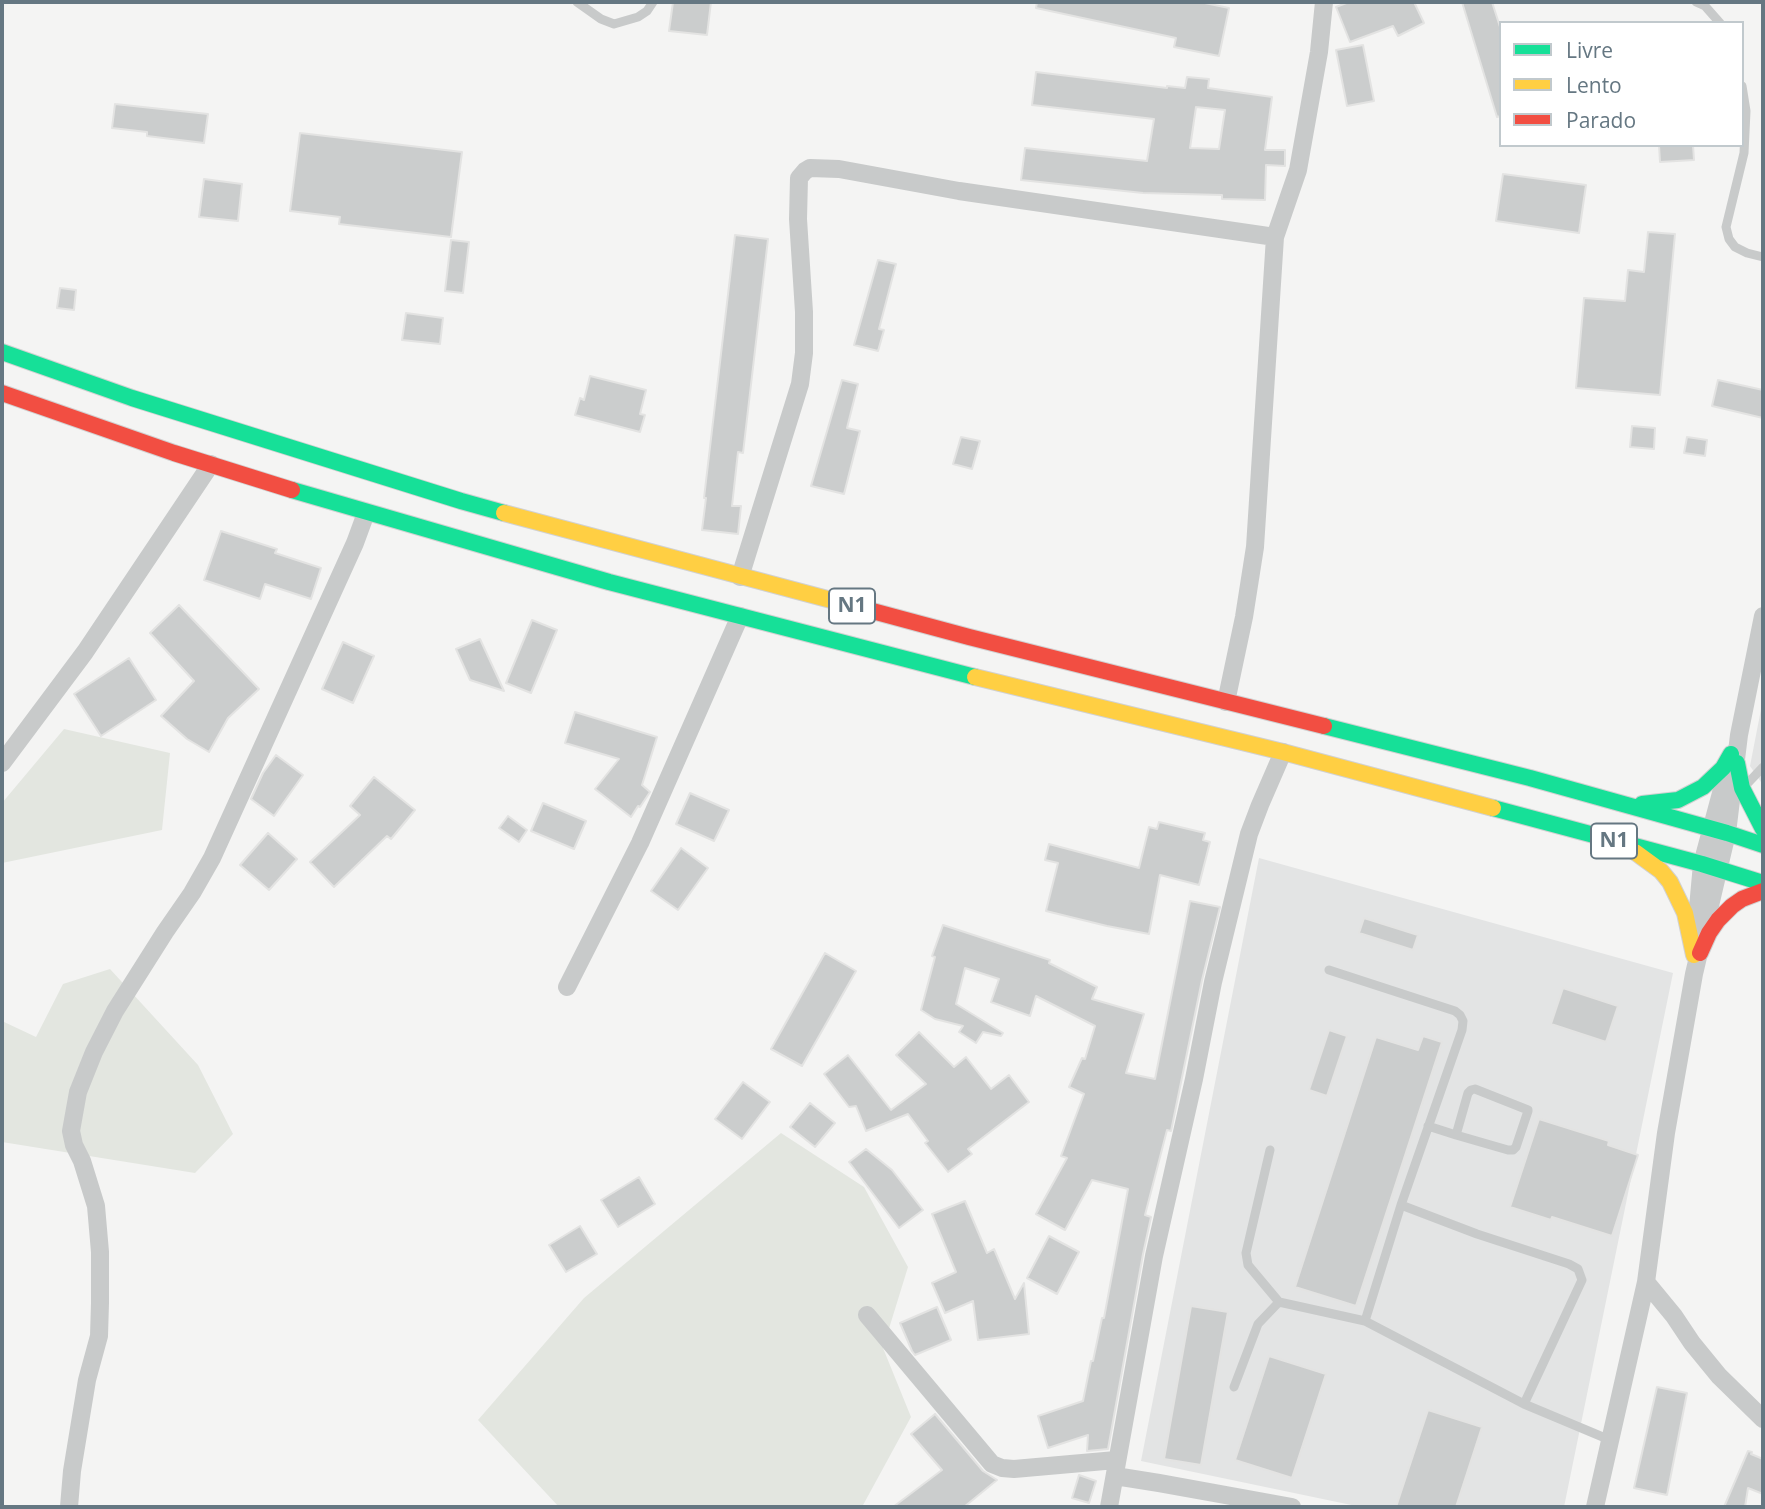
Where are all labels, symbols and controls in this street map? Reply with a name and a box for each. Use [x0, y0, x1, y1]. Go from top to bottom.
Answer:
legend [1499, 21, 1744, 147]
text: Livre [1566, 36, 1613, 64]
text: Lento [1566, 71, 1622, 99]
text: Parado [1566, 106, 1636, 134]
road number: N1 [829, 588, 875, 624]
road number: N1 [1591, 824, 1637, 858]

